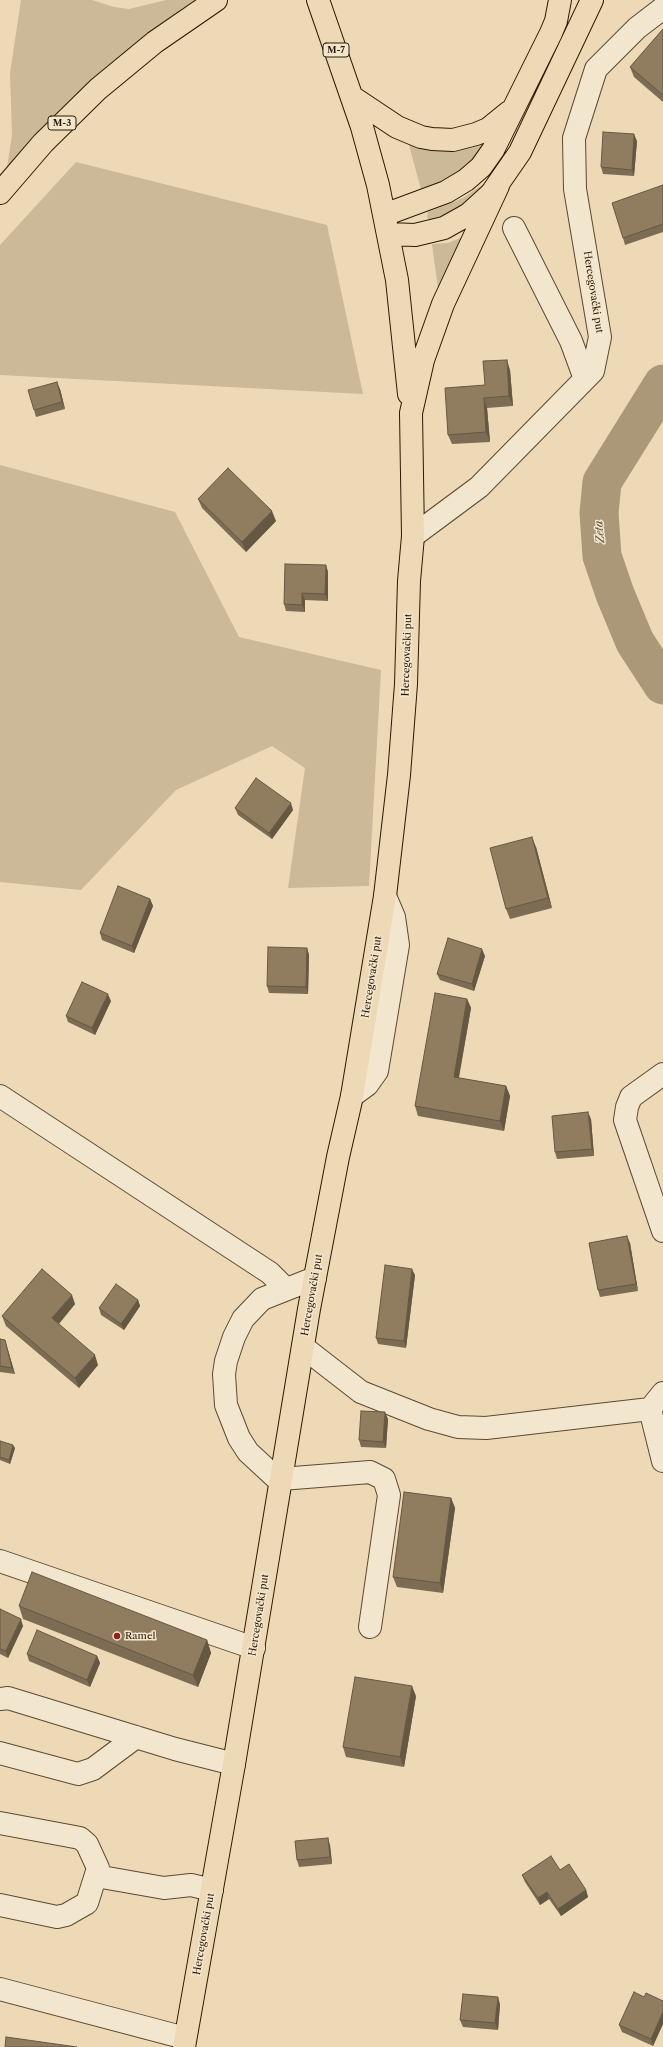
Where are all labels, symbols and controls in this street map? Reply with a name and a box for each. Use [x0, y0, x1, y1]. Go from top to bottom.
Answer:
road number: M-7 [323, 43, 349, 57]
road number: M-3 [48, 116, 76, 130]
street label: Hercegovački put [581, 250, 605, 334]
water label: Zeta [592, 520, 608, 544]
street label: Hercegovački put [400, 613, 414, 697]
street label: Hercegovački put [360, 935, 384, 1019]
street label: Hercegovački put [299, 1253, 325, 1337]
street label: Hercegovački put [247, 1573, 271, 1657]
place label: Ramel [125, 1630, 155, 1642]
marker: Ramel [112, 1631, 122, 1641]
street label: Hercegovački put [191, 1892, 217, 1976]

